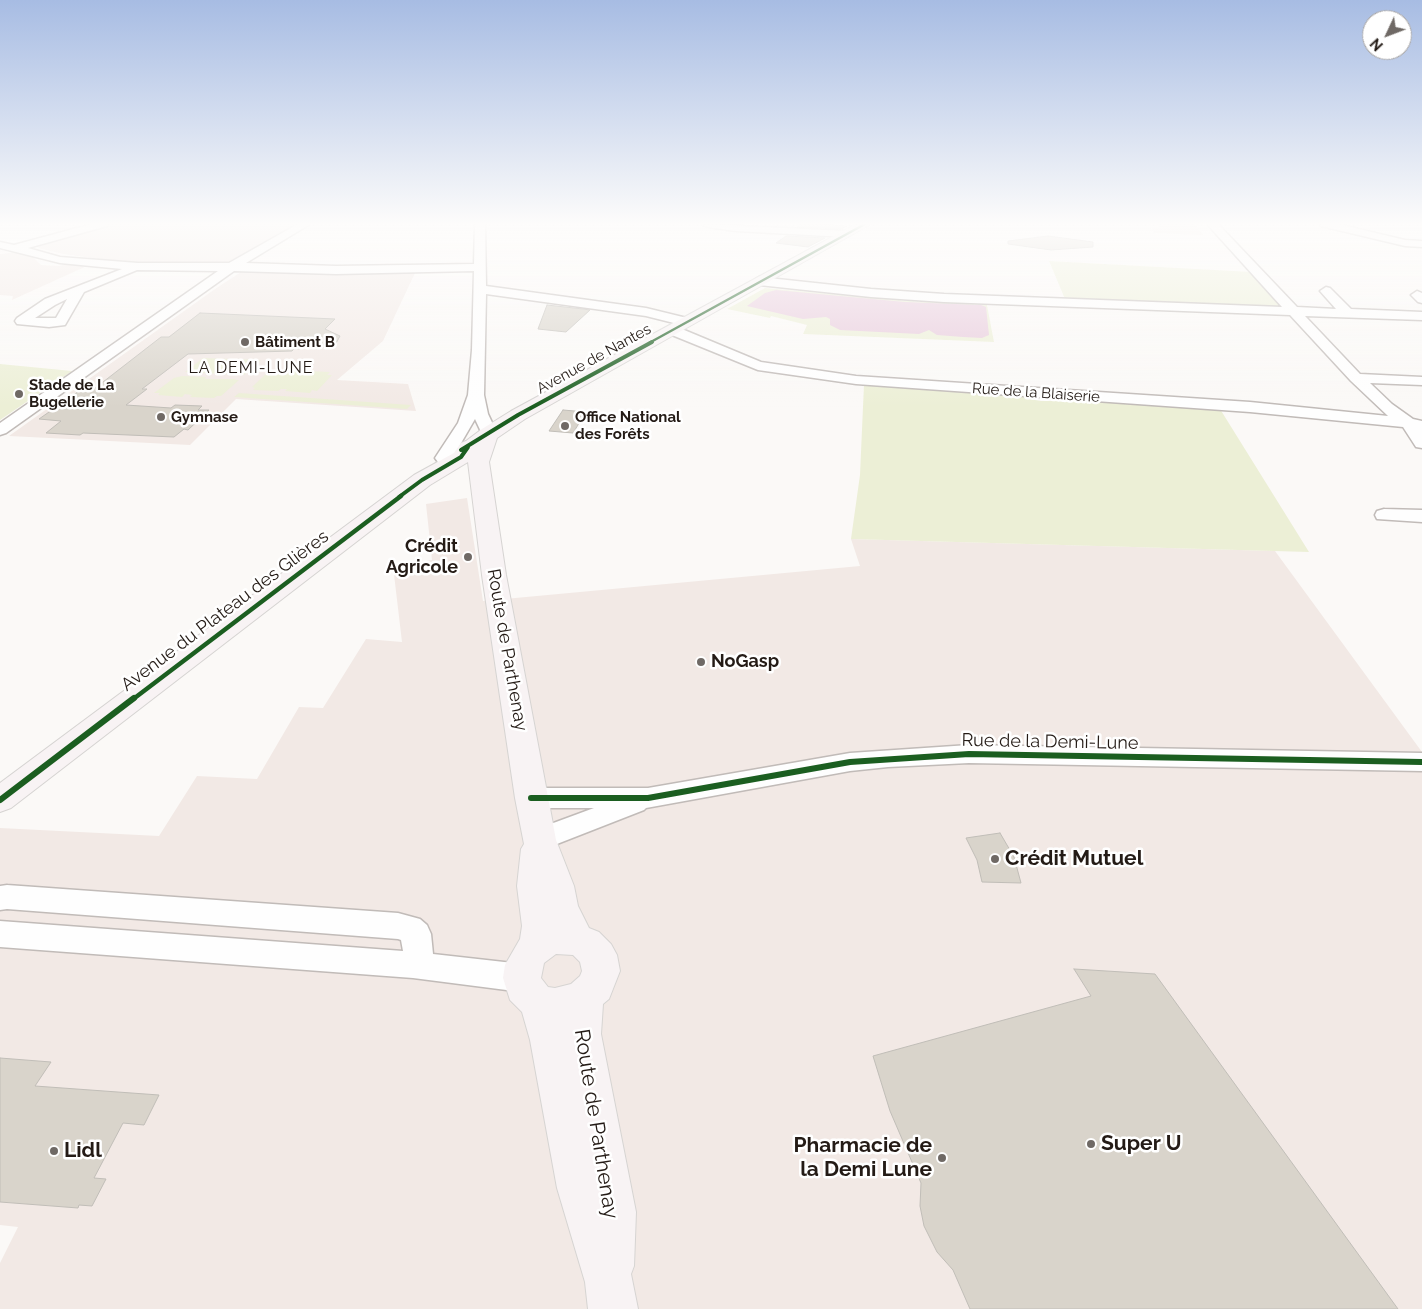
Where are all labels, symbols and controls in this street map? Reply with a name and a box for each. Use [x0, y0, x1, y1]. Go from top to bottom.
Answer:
north arrow [1362, 10, 1412, 60]
text: N [1367, 35, 1386, 54]
street label: Avenue de Nantes [534, 320, 654, 398]
place label: Bâtiment B [255, 333, 335, 351]
marker: Bâtiment B [239, 336, 251, 348]
district label: LA DEMI-LUNE [187, 358, 315, 378]
place label: Stade de La Bugellerie [29, 376, 114, 411]
street label: Rue de la Blaiserie [971, 380, 1101, 406]
marker: Stade de La Bugellerie [13, 388, 25, 400]
place label: Gymnase [171, 408, 238, 426]
place label: Office National des Forêts [575, 408, 681, 443]
marker: Gymnase [155, 411, 167, 423]
marker: Office National des Forêts [559, 420, 571, 432]
street label: Avenue du Plateau des Glières [117, 526, 333, 696]
place label: Crédit Agricole [386, 536, 458, 578]
marker: Crédit Agricole [462, 551, 474, 563]
street label: Route de Parthenay [482, 567, 532, 733]
place label: NoGasp [711, 651, 779, 673]
marker: NoGasp [695, 656, 707, 668]
street label: Rue de la Demi-Lune [961, 730, 1139, 754]
place label: Crédit Mutuel [1005, 846, 1143, 872]
marker: Crédit Mutuel [989, 853, 1001, 865]
street label: Route de Parthenay [569, 1027, 623, 1221]
place label: Super U [1101, 1131, 1182, 1157]
place label: Pharmacie de la Demi Lune [794, 1133, 932, 1183]
place label: Lidl [64, 1138, 102, 1164]
marker: Super U [1085, 1138, 1097, 1150]
marker: Lidl [48, 1145, 60, 1157]
marker: Pharmacie de la Demi Lune [936, 1152, 948, 1164]

